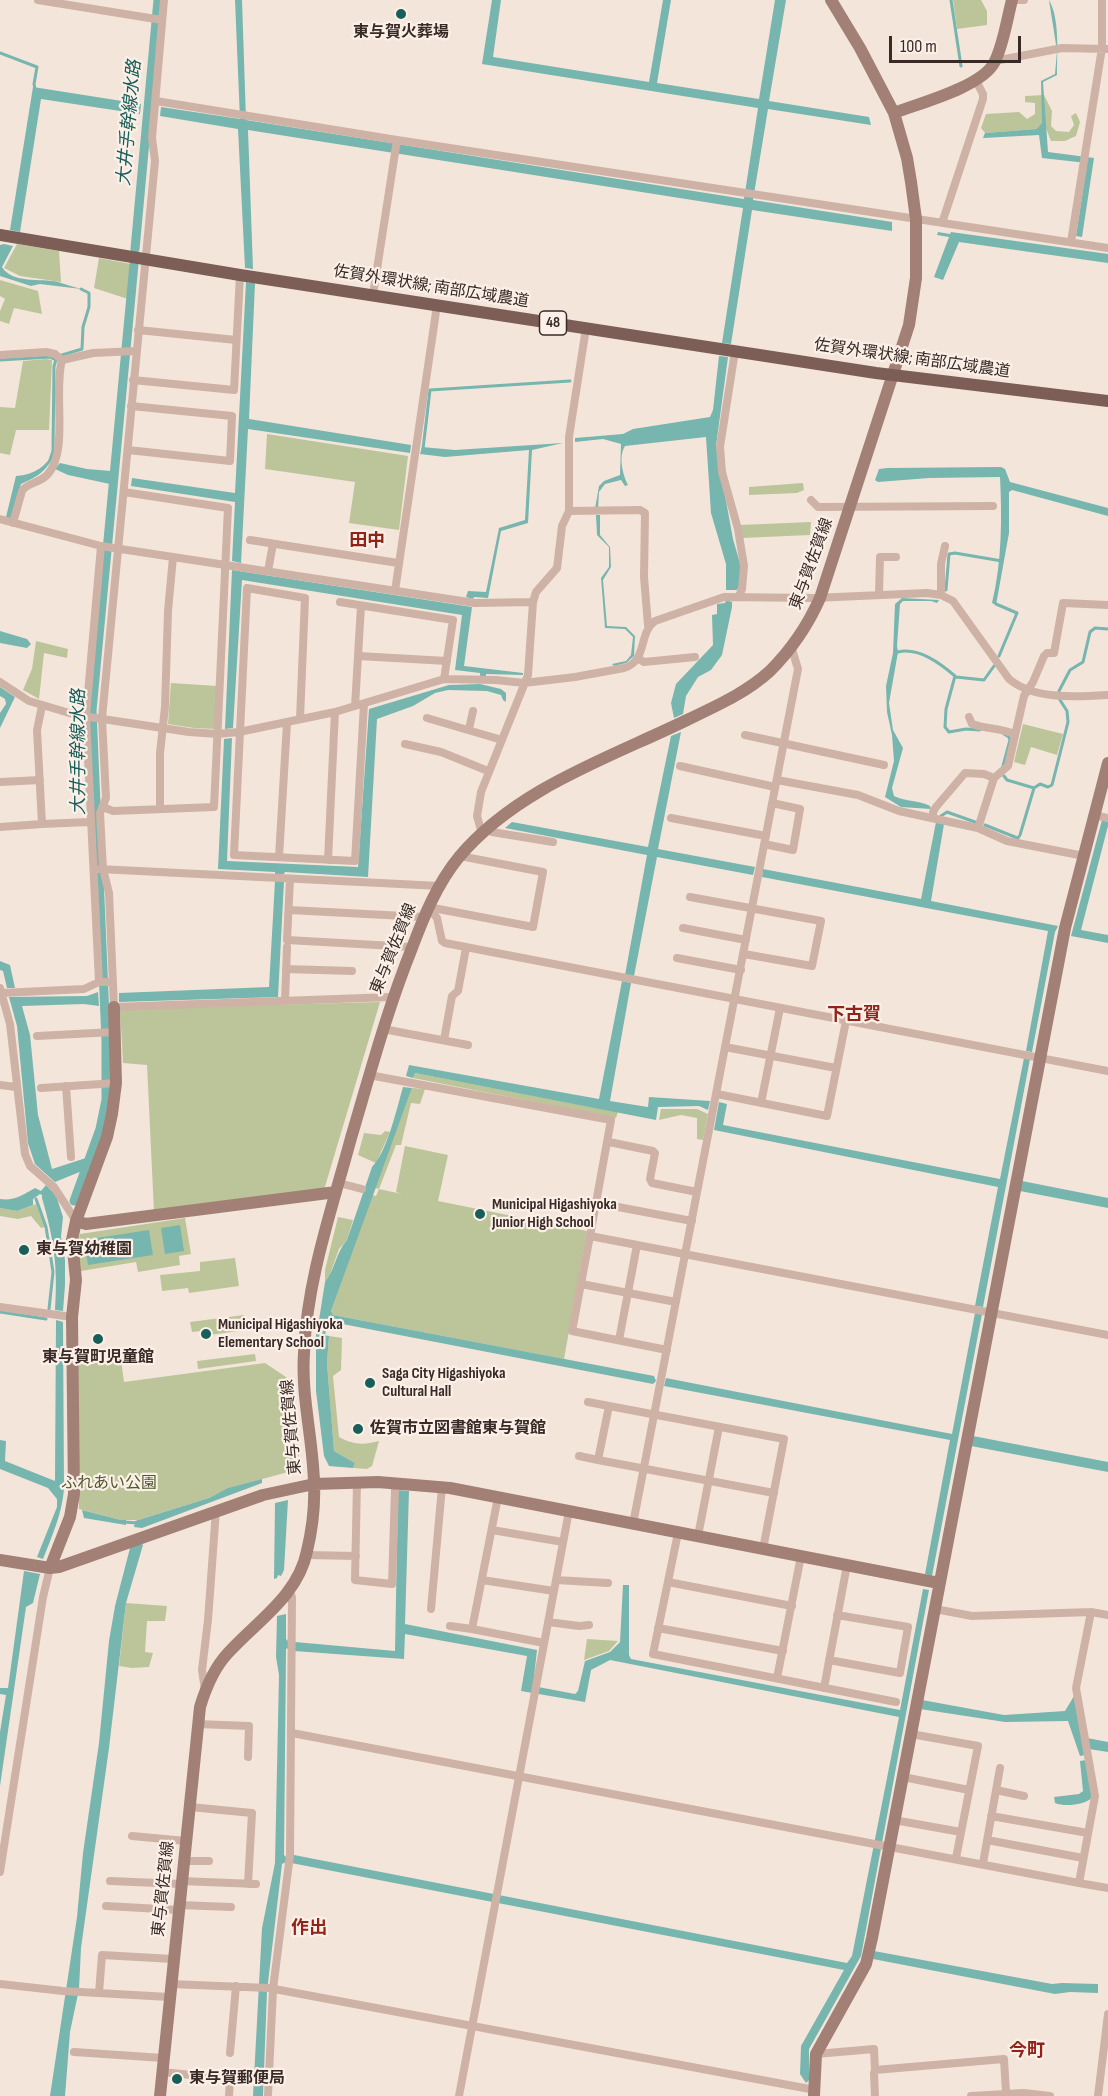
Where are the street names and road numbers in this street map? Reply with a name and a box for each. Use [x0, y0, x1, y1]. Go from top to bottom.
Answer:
street label: 佐賀外環状線; 南部広域農道 [332, 262, 530, 312]
road number: 48 [540, 311, 566, 335]
street label: 佐賀外環状線; 南部広域農道 [813, 336, 1011, 382]
street label: 東与賀佐賀線 [787, 516, 837, 612]
street label: 東与賀佐賀線 [367, 901, 421, 997]
street label: 東与賀佐賀線 [278, 1378, 306, 1476]
street label: 東与賀佐賀線 [149, 1840, 179, 1938]

